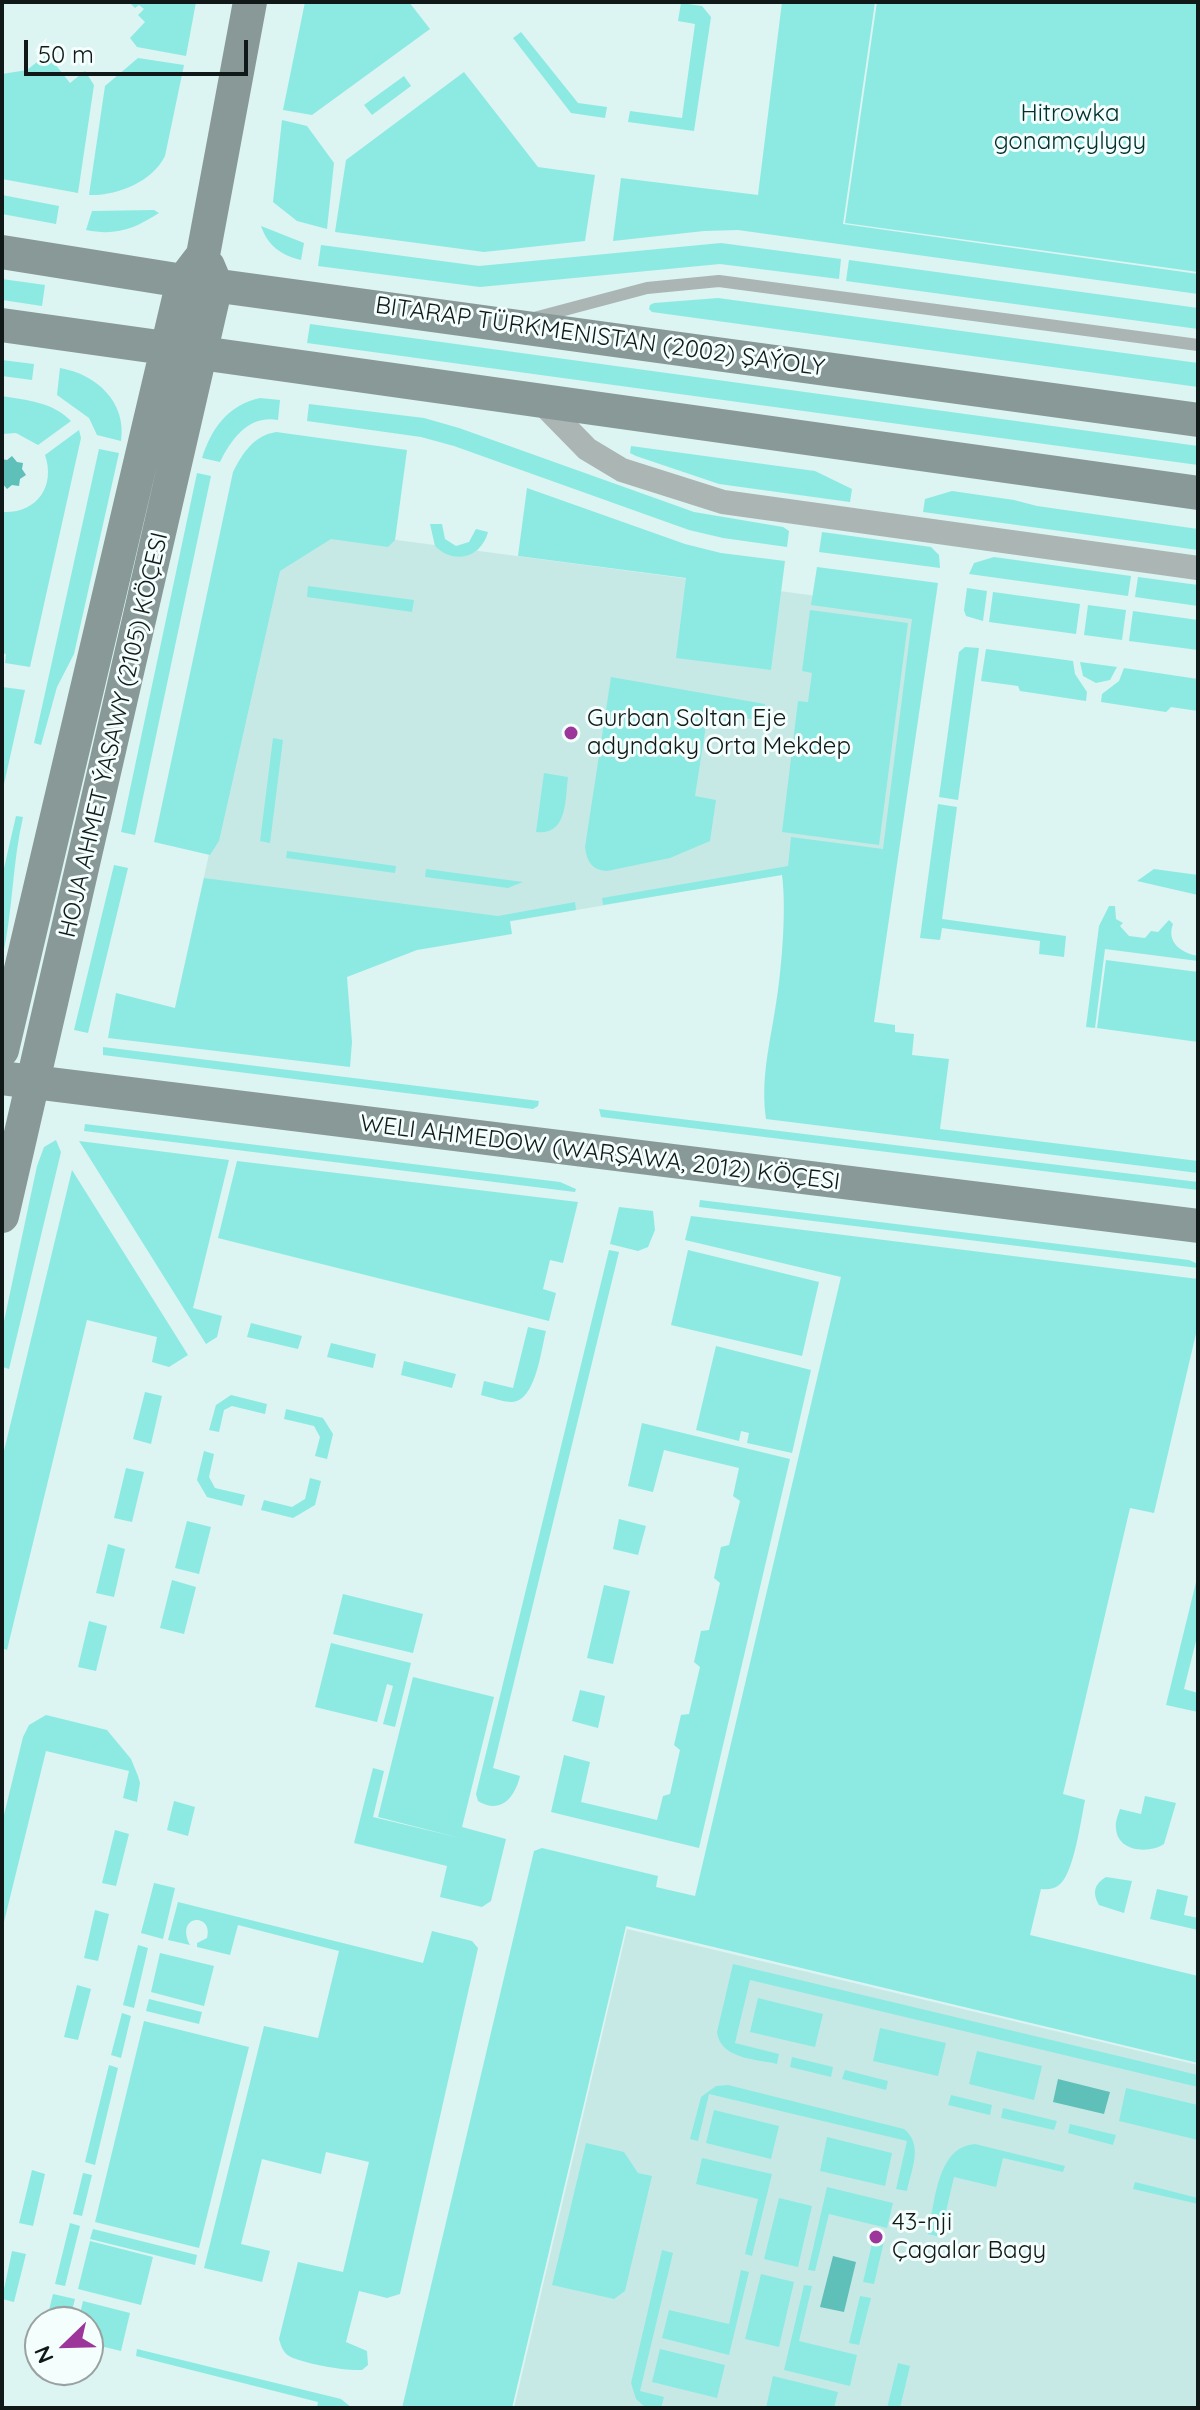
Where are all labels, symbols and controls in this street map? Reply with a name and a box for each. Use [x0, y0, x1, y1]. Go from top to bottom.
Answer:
scale bar [28, 24, 252, 74]
text: 50 m [38, 39, 94, 69]
park label: Hitrowka gonamçylygy [994, 100, 1146, 156]
street label: BITARAP TÜRKMENISTAN (2002) ŞAÝOLY [373, 291, 827, 383]
street label: HOJA AHMET ÝASAWY (2105) KÖÇESI [53, 530, 175, 940]
place label: Gurban Soltan Eje adyndaky Orta Mekdep [587, 705, 851, 761]
marker: Gurban Soltan Eje adyndaky Orta Mekdep [562, 724, 580, 742]
street label: WELI AHMEDOW (WARŞAWA, 2012) KÖÇESI [358, 1109, 842, 1197]
place label: 43-nji Çagalar Bagy [892, 2209, 1046, 2265]
marker: 43-nji Çagalar Bagy [867, 2228, 885, 2246]
north arrow [24, 2306, 104, 2386]
text: N [28, 2342, 60, 2368]

